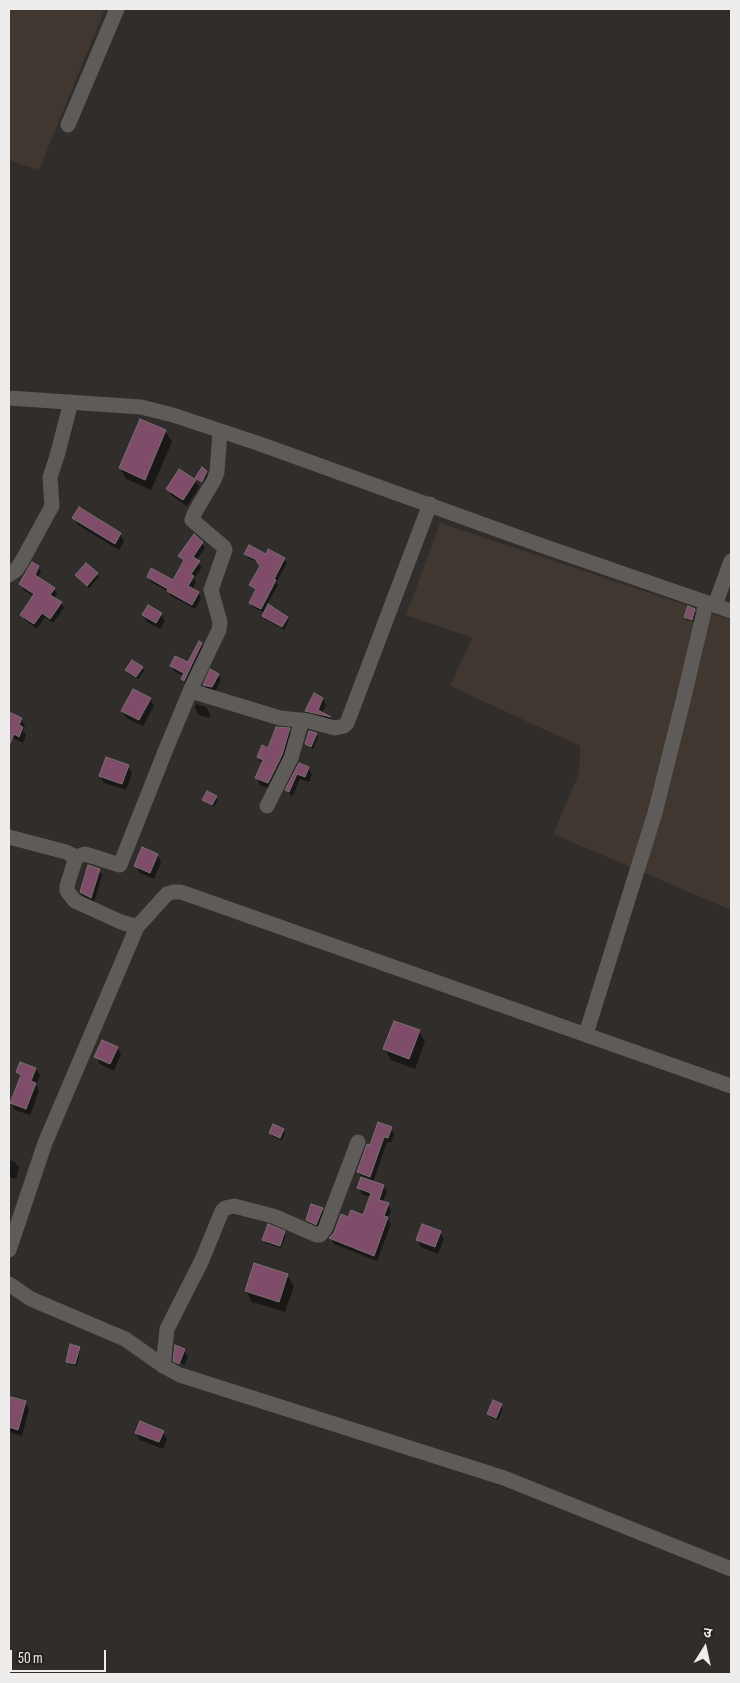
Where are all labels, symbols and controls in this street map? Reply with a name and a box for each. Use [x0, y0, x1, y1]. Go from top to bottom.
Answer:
north arrow [680, 1623, 730, 1673]
text: उ [702, 1624, 713, 1642]
scale bar [12, 1640, 109, 1672]
text: 50 m [18, 1649, 43, 1668]

